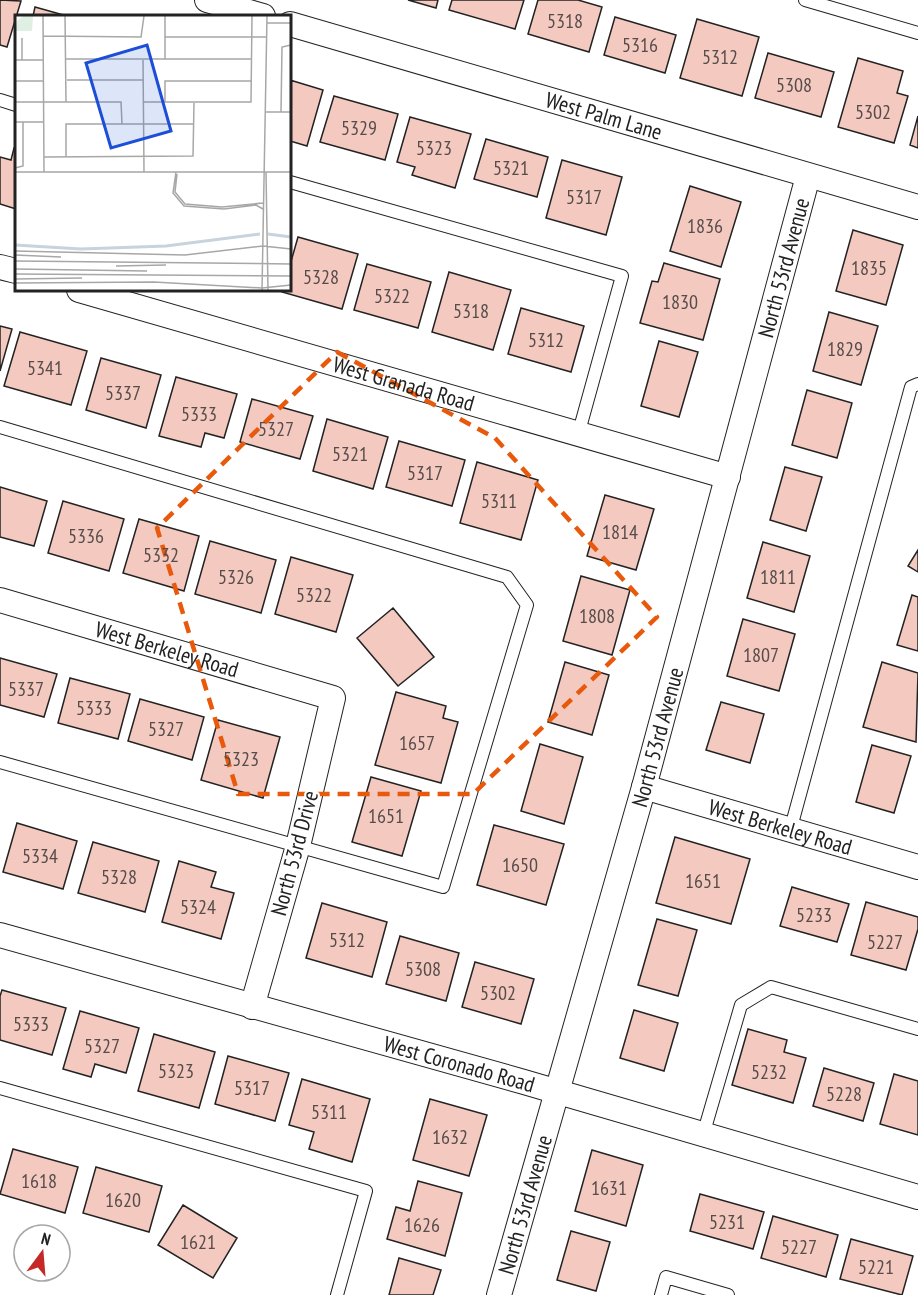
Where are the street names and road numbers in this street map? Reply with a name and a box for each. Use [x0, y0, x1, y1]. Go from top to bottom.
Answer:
street label: West Palm Lane [542, 85, 665, 146]
street label: North 53rd Avenue [751, 195, 816, 341]
street label: West Granada Road [330, 350, 478, 417]
street label: West Berkeley Road [92, 615, 242, 683]
street label: North 53rd Avenue [625, 664, 690, 810]
street label: North 53rd Drive [264, 787, 324, 919]
street label: West Berkeley Road [705, 793, 855, 861]
street label: West Coronado Road [381, 1029, 538, 1098]
street label: North 53rd Avenue [492, 1132, 558, 1277]

